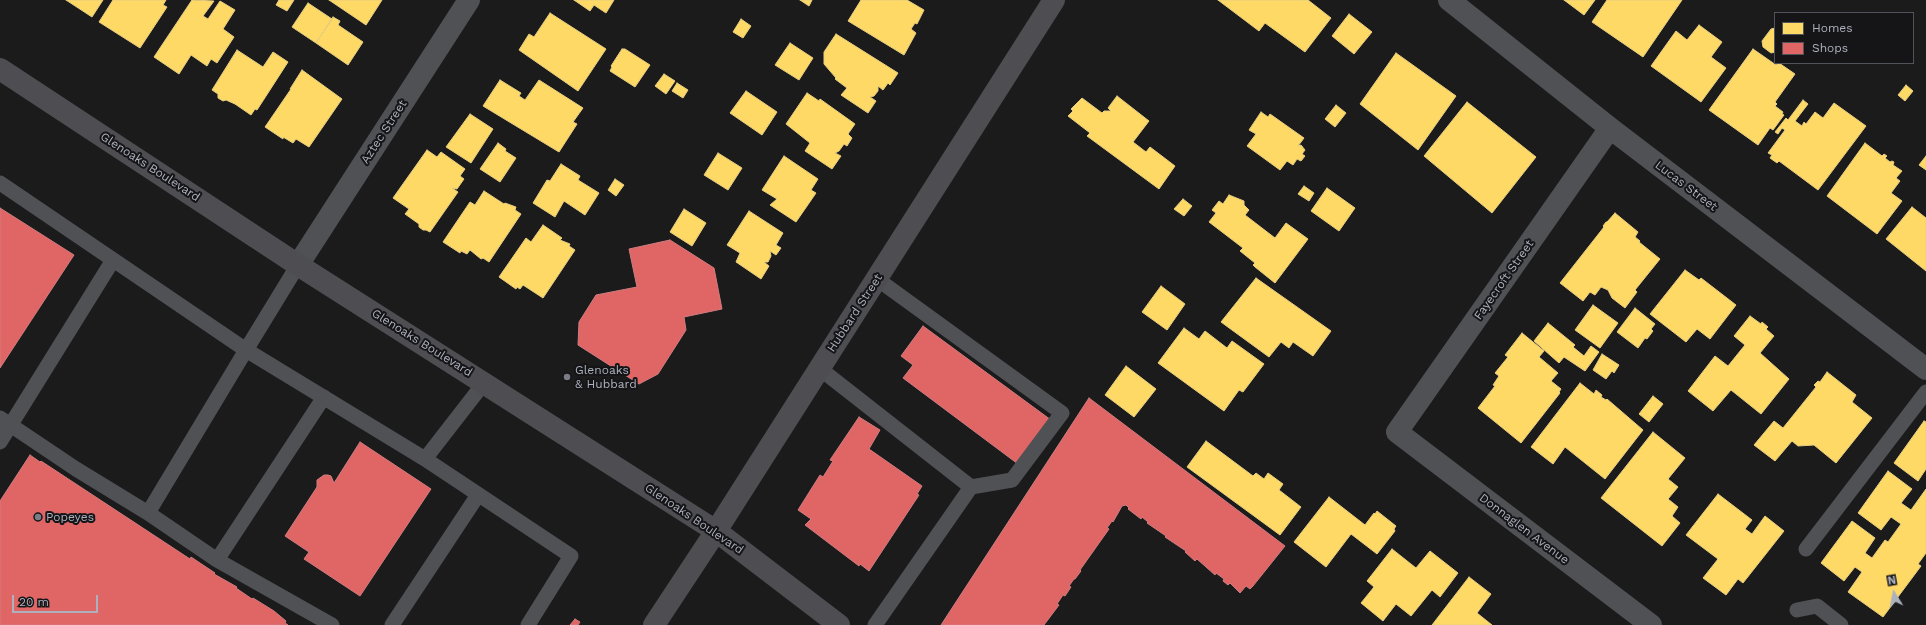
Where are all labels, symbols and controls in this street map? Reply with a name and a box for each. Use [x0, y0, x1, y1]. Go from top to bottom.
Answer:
legend [1774, 12, 1914, 64]
text: Homes [1812, 21, 1853, 35]
text: Shops [1812, 41, 1848, 55]
street label: Aztec Street [358, 97, 410, 167]
street label: Glenoaks Boulevard [98, 129, 202, 205]
street label: Lucas Street [1652, 158, 1720, 214]
street label: Fayecroft Street [1471, 237, 1537, 323]
street label: Hubbard Street [824, 271, 886, 355]
street label: Glenoaks Boulevard [369, 306, 475, 380]
place label: Glenoaks & Hubbard [575, 363, 637, 391]
marker: Glenoaks & Hubbard [562, 372, 572, 382]
street label: Glenoaks Boulevard [642, 481, 746, 557]
street label: Donnaglen Avenue [1476, 491, 1572, 567]
place label: Popeyes [46, 510, 94, 524]
marker: Popeyes [33, 512, 43, 522]
north arrow [1874, 573, 1914, 613]
text: N [1887, 574, 1897, 588]
scale bar [14, 587, 100, 613]
text: 20 m [19, 595, 49, 609]

